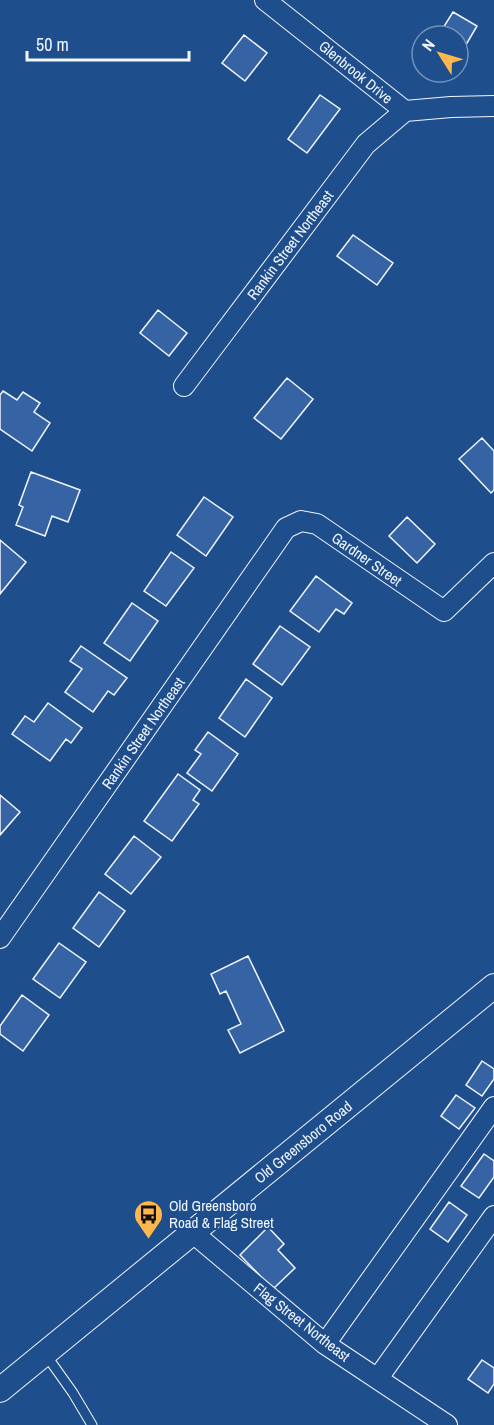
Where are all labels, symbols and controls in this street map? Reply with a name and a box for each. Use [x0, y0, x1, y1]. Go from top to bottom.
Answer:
scale bar [27, 24, 189, 62]
north arrow [410, 24, 470, 84]
text: 50 m [36, 32, 69, 57]
text: N [416, 35, 440, 55]
street label: Glenbrook Drive [315, 36, 398, 108]
street label: Rankin Street Northeast [242, 186, 338, 304]
street label: Gardner Street [328, 527, 407, 591]
street label: Rankin Street Northeast [97, 672, 190, 793]
street label: Old Greensboro Road [250, 1096, 356, 1188]
place label: Old Greensboro Road & Flag Street [169, 1195, 274, 1233]
bus stop icon: Old Greensboro Road & Flag Street [132, 1198, 164, 1240]
street label: Flag Street Northeast [249, 1278, 355, 1367]

